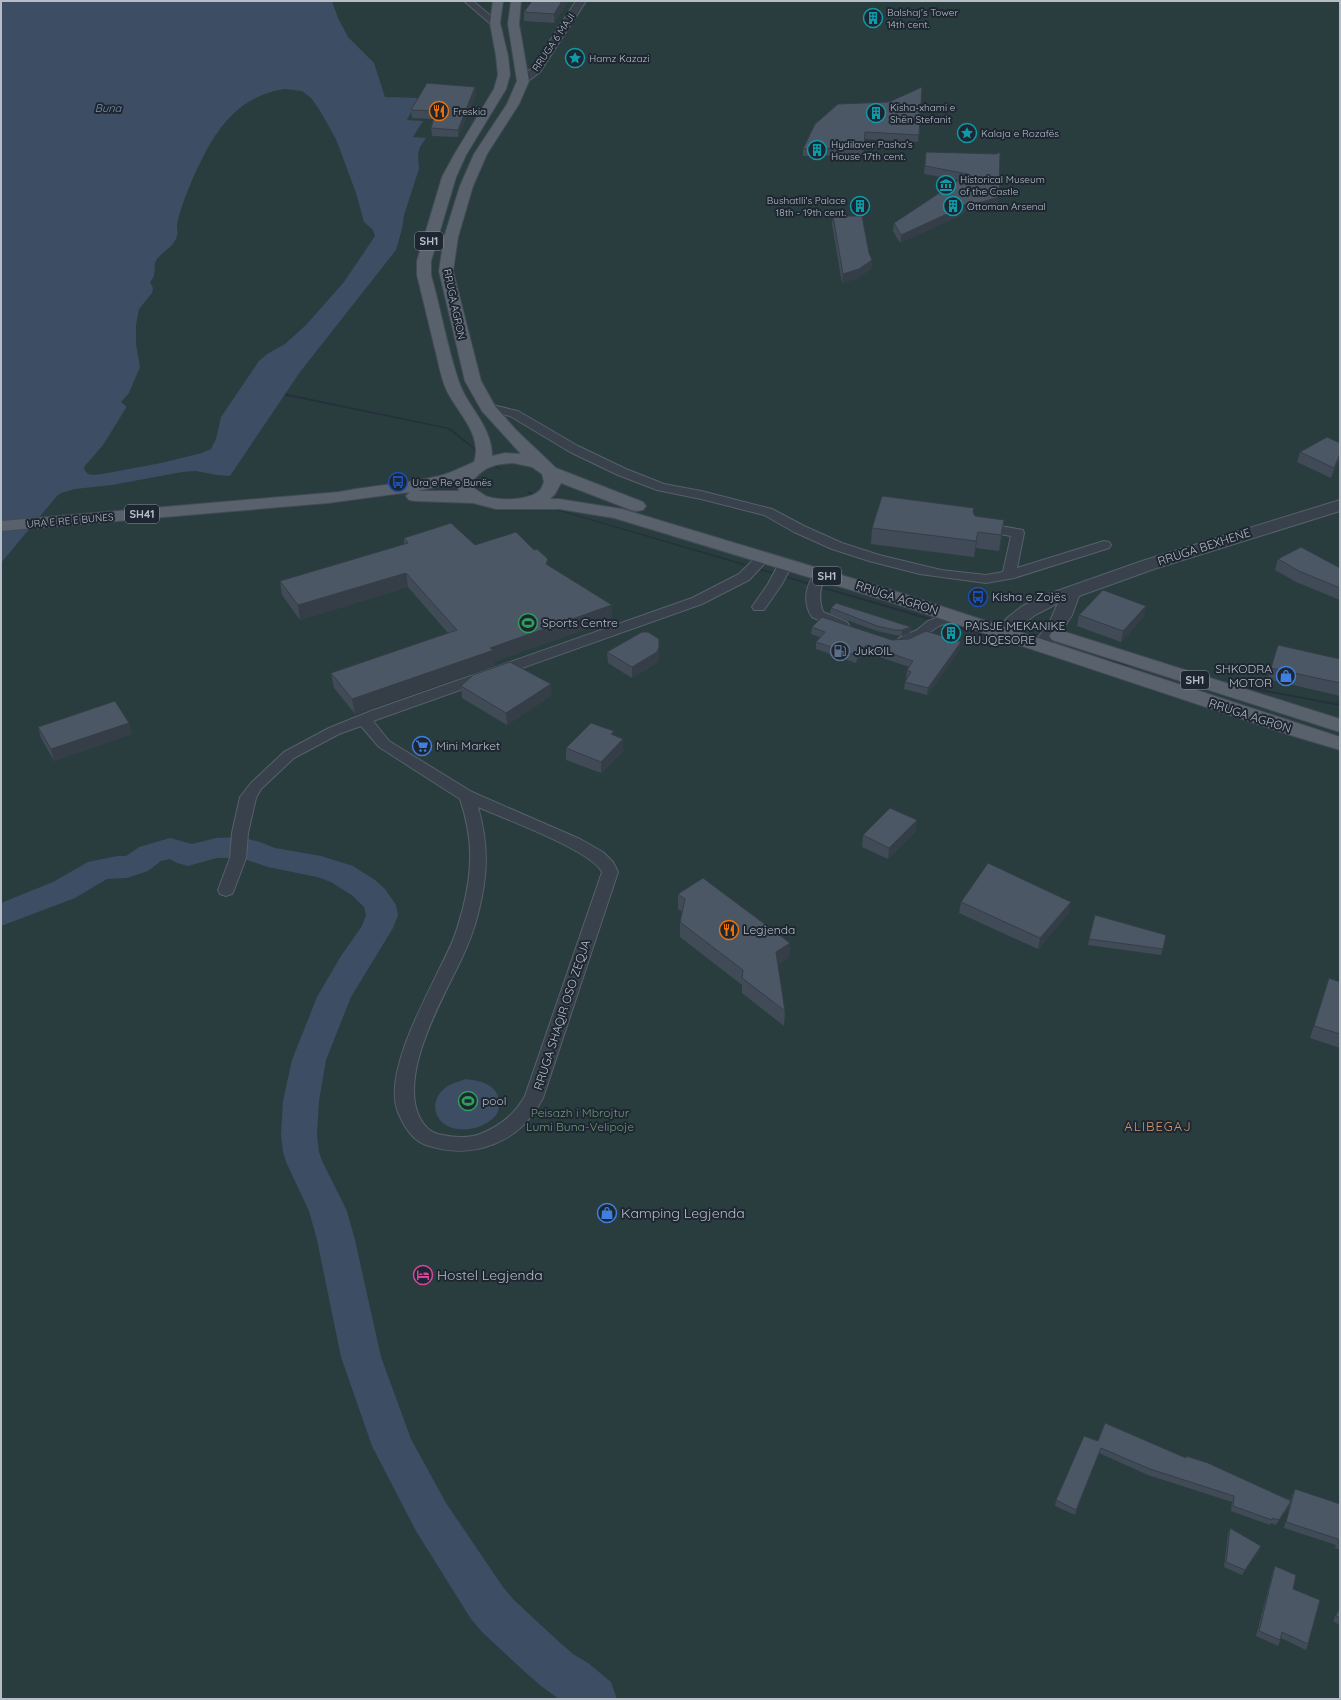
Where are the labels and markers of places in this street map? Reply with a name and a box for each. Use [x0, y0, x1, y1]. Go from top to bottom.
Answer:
place label: Balshaj's Tower 14th cent. [887, 6, 958, 31]
building icon: Balshaj's Tower 14th cent. [862, 7, 884, 29]
place icon: Hamz Kazazi [564, 47, 586, 69]
place label: Hamz Kazazi [589, 52, 650, 65]
restaurant icon: Freskia [428, 100, 450, 122]
place label: Kisha-xhami e Shën Stefanit [890, 101, 956, 126]
building icon: Kisha-xhami e Shën Stefanit [865, 102, 887, 124]
place label: Freskia [453, 105, 486, 118]
place icon: Kalaja e Rozafës [956, 122, 978, 144]
place label: Kalaja e Rozafës [981, 127, 1059, 140]
place label: Hydilaver Pasha's House 17th cent. [831, 138, 913, 163]
building icon: Hydilaver Pasha's House 17th cent. [806, 139, 828, 161]
place label: Historical Museum of the Castle [960, 173, 1045, 198]
museum icon: Historical Museum of the Castle [935, 174, 957, 196]
place label: Bushatlli's Palace 18th - 19th cent. [767, 194, 846, 219]
building icon: Bushatlli's Palace 18th - 19th cent. [849, 195, 871, 217]
building icon: Ottoman Arsenal [942, 195, 964, 217]
place label: Ottoman Arsenal [967, 200, 1046, 213]
bus stop icon: Ura e Re e Bunës [387, 471, 409, 493]
place label: Ura e Re e Bunës [412, 476, 492, 489]
bus stop icon: Kisha e Zojës [967, 586, 989, 608]
place label: Kisha e Zojës [992, 589, 1067, 604]
sports icon: Sports Centre [517, 612, 539, 634]
place label: Sports Centre [542, 615, 618, 630]
place label: PAISJE MEKANIKE BUJQESORE [965, 618, 1066, 647]
building icon: PAISJE MEKANIKE BUJQESORE [940, 622, 962, 644]
fuel station icon: JukOIL [829, 640, 851, 662]
place label: JukOIL [854, 643, 893, 658]
place label: SHKODRA MOTOR [1215, 661, 1272, 690]
shop icon: SHKODRA MOTOR [1275, 665, 1297, 687]
supermarket icon: Mini Market [411, 735, 433, 757]
place label: Mini Market [436, 738, 500, 753]
restaurant icon: Legjenda [718, 919, 740, 941]
place label: Legjenda [743, 922, 795, 937]
sports icon: pool [457, 1090, 479, 1112]
place label: pool [482, 1093, 507, 1108]
shop icon: Kamping Legjenda [596, 1202, 618, 1224]
place label: Kamping Legjenda [621, 1204, 745, 1222]
hotel icon: Hostel Legjenda [412, 1264, 434, 1286]
place label: Hostel Legjenda [437, 1266, 543, 1284]

